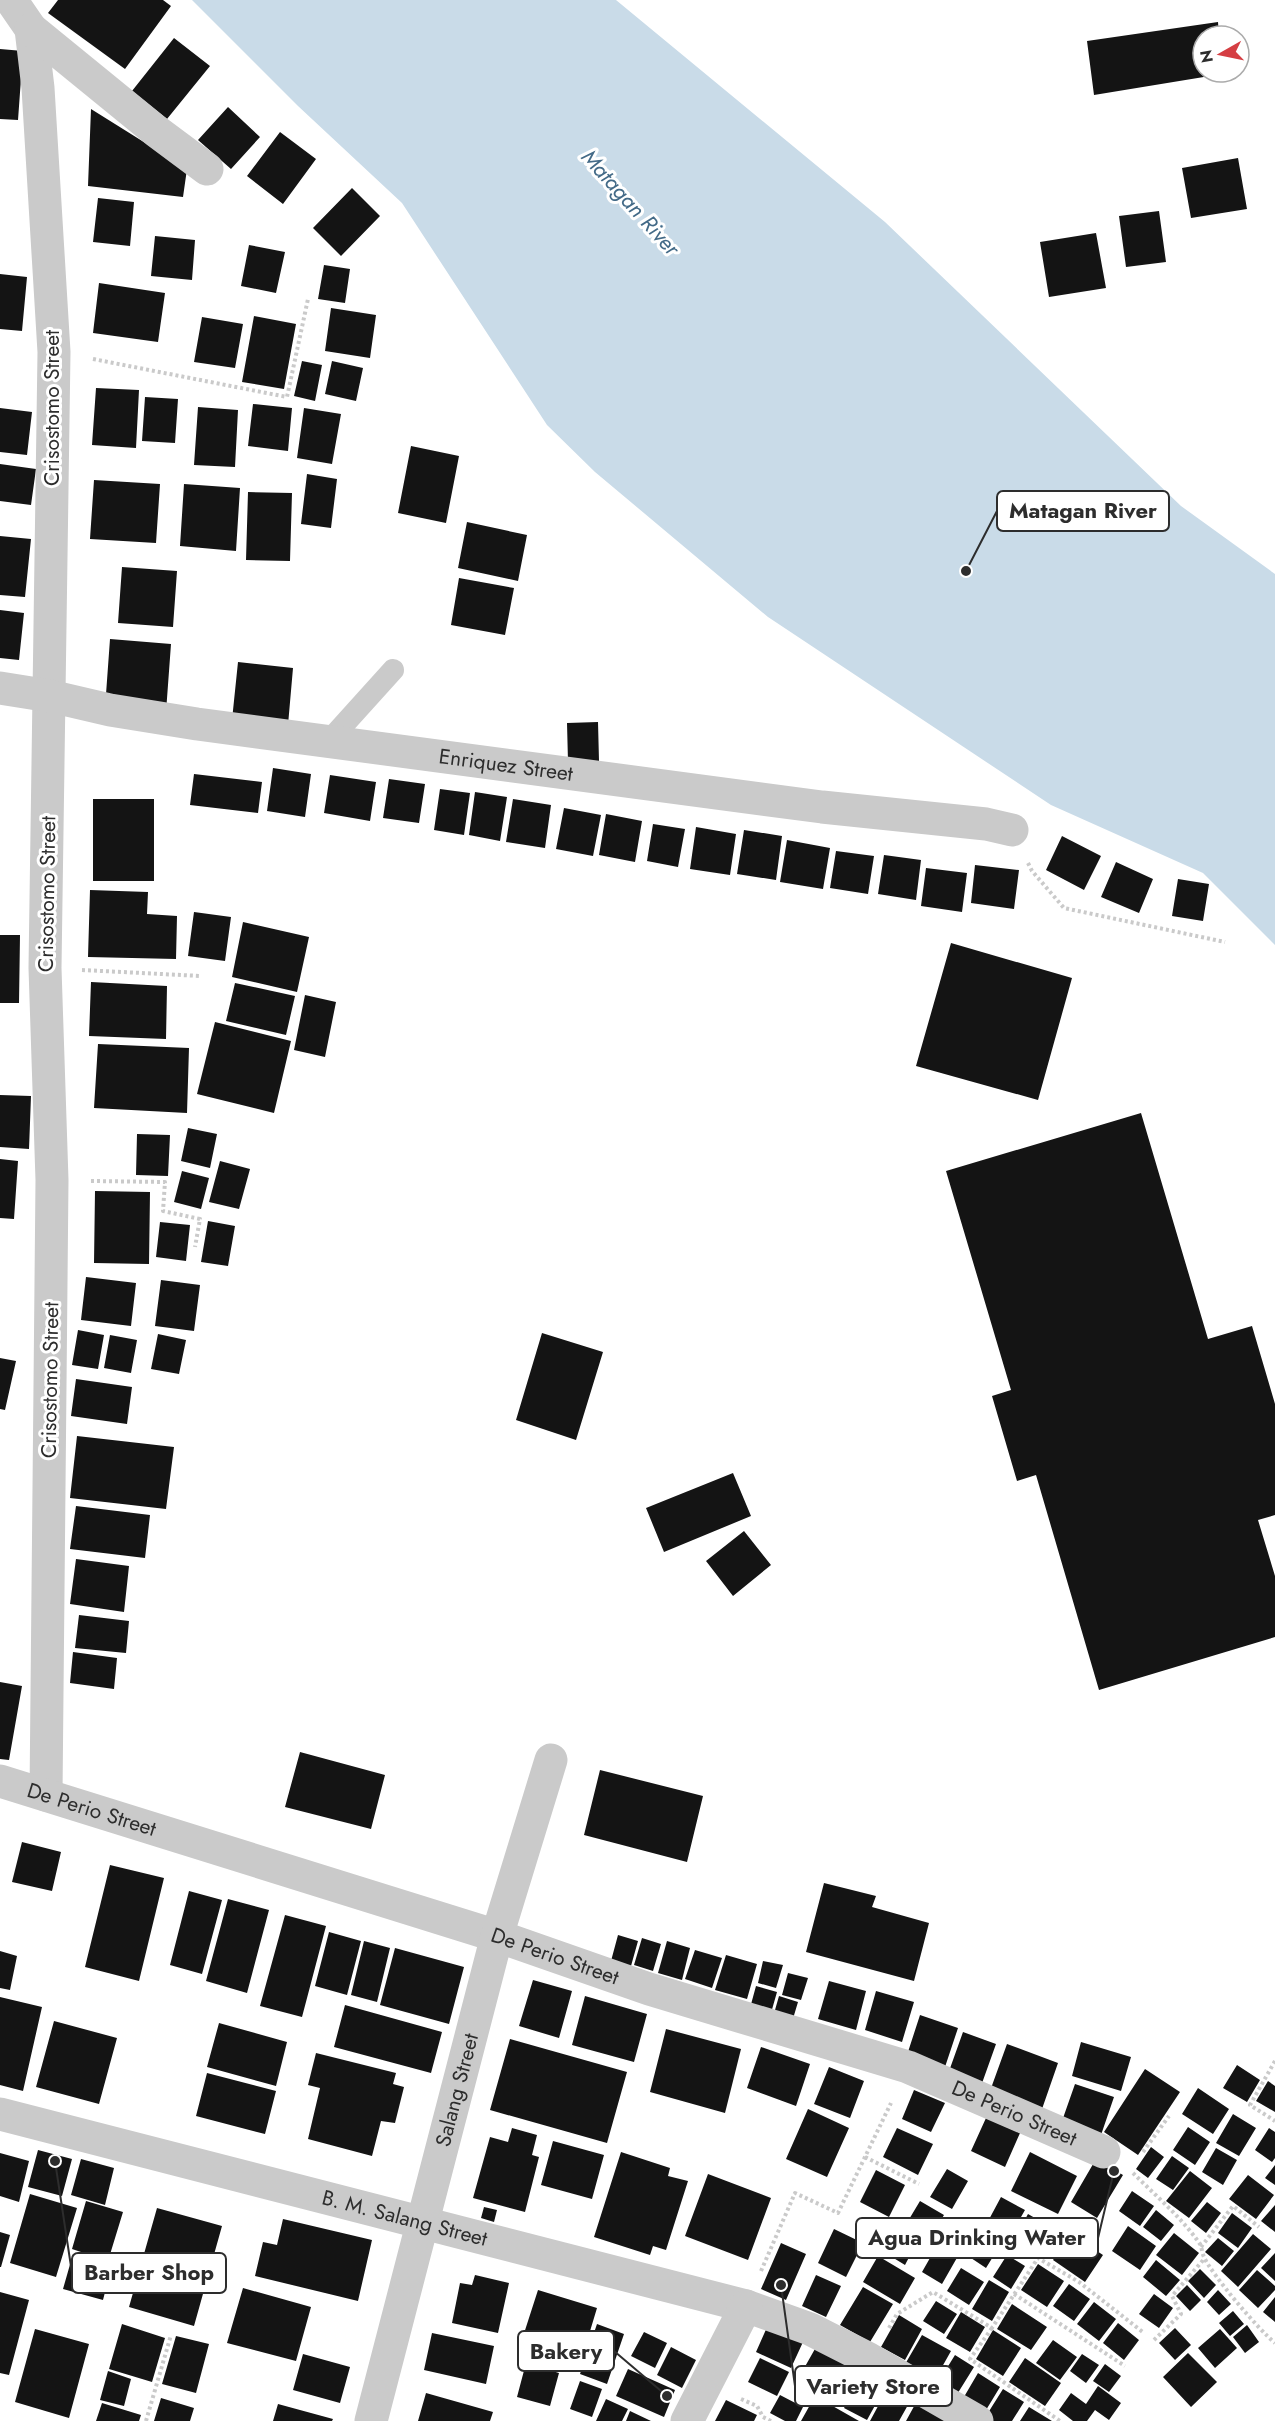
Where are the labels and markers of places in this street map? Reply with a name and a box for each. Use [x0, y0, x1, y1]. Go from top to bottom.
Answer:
callout: Matagan River [997, 491, 1169, 531]
callout: Agua Drinking Water [856, 2218, 1098, 2258]
callout: Barber Shop [72, 2253, 226, 2293]
callout: Bakery [518, 2331, 614, 2371]
callout: Variety Store [795, 2366, 952, 2406]

